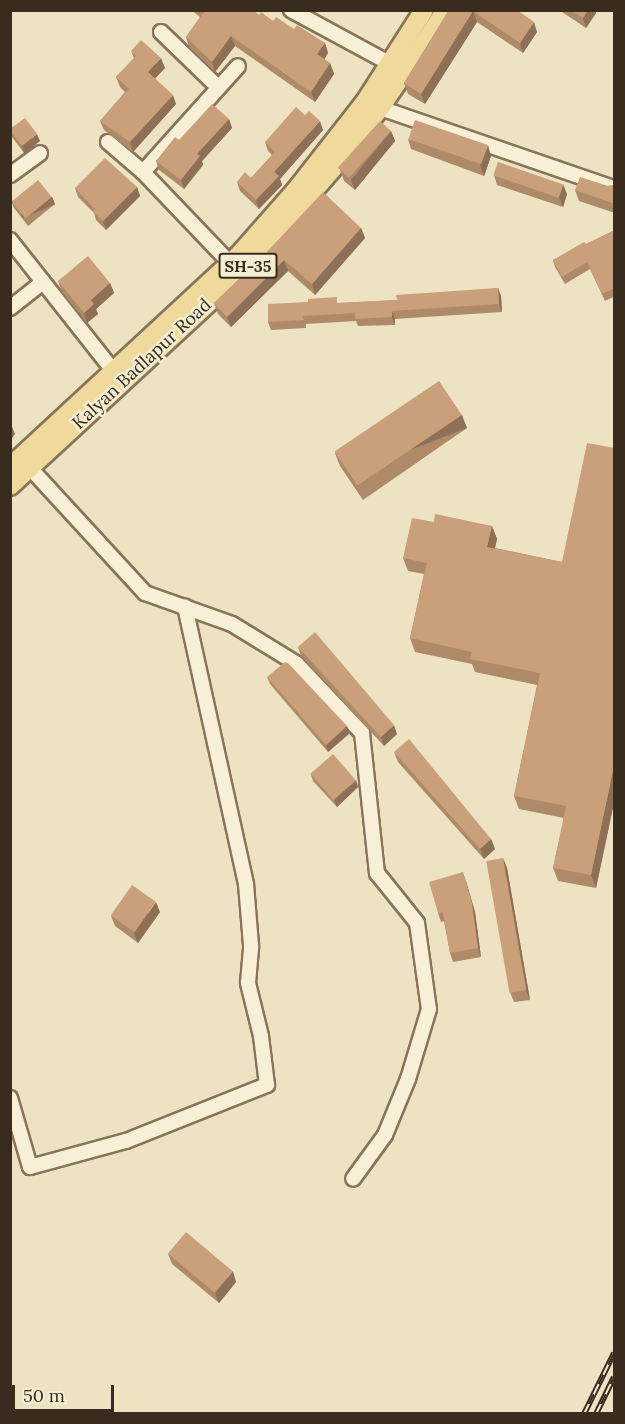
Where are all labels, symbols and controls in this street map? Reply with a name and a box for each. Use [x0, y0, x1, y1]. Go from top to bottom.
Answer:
road number: SH-35 [218, 253, 278, 279]
street label: Kalyan Badlapur Road [68, 294, 216, 434]
scale bar [15, 1373, 117, 1411]
text: 50 m [23, 1384, 65, 1407]

